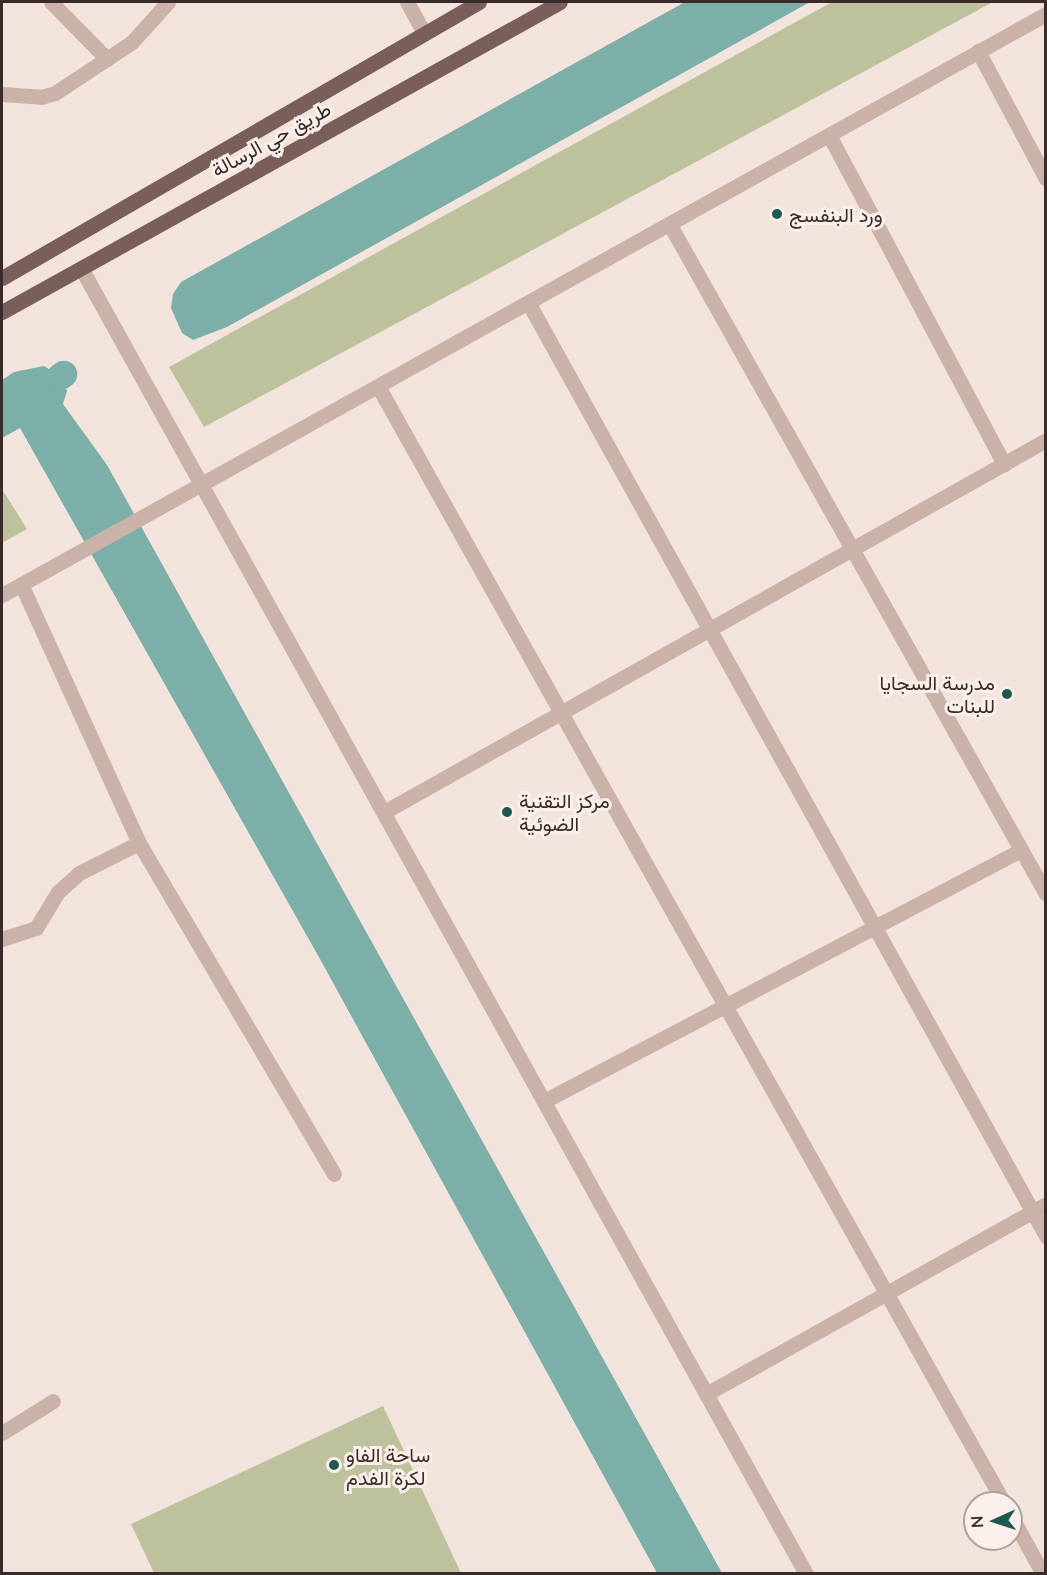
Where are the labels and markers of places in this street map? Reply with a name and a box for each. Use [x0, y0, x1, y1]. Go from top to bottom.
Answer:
place label: ورد البنفسج [789, 202, 883, 226]
marker: ورد البنفسج [770, 207, 784, 221]
place label: مدرسة السجايا للبنات [880, 670, 995, 717]
marker: مدرسة السجايا للبنات [1000, 687, 1014, 701]
place label: مركز التقنية الضوئية [519, 789, 610, 836]
marker: مركز التقنية الضوئية [500, 805, 514, 819]
place label: ساحة الفاو لكرة الفدم [346, 1442, 430, 1489]
marker: ساحة الفاو لكرة الفدم [327, 1458, 341, 1472]

